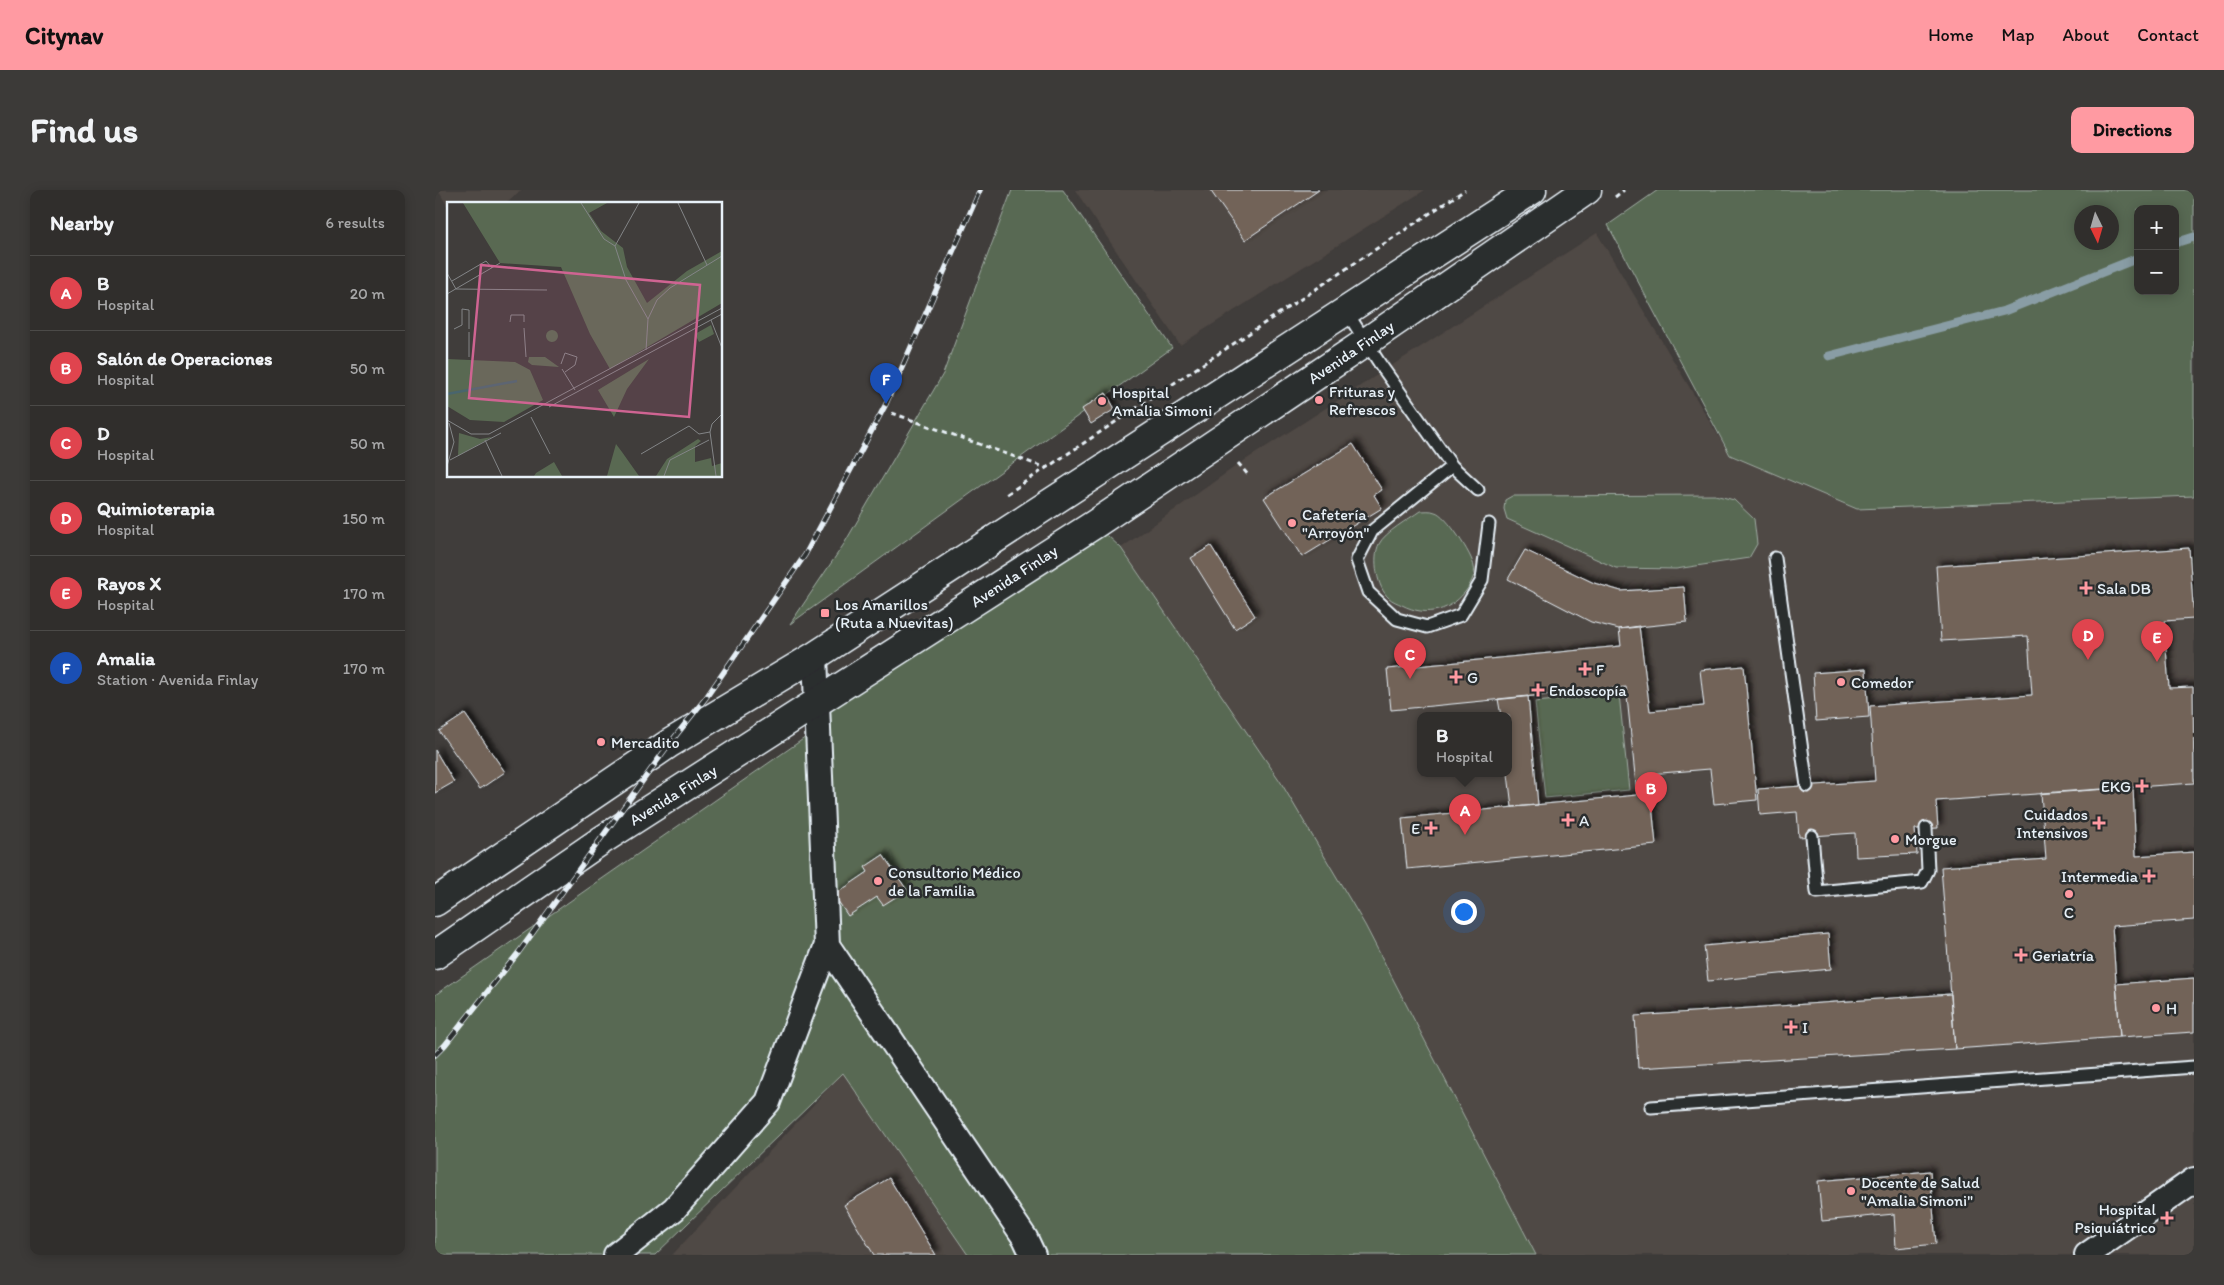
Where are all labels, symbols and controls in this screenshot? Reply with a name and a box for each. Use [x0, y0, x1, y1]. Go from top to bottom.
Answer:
text: Citynav [25, 21, 103, 50]
text: Home [1928, 24, 1974, 46]
text: Map [2002, 24, 2035, 46]
text: About [2063, 24, 2109, 46]
text: Contact [2137, 24, 2199, 46]
button: Directions [2071, 107, 2194, 153]
text: Find us [30, 109, 138, 151]
inset map [447, 202, 723, 478]
north arrow [2074, 205, 2119, 250]
map controls [2134, 205, 2179, 295]
button: + [2134, 205, 2179, 250]
text: Nearby [50, 210, 114, 235]
text: 6 results [325, 213, 385, 232]
button: − [2134, 250, 2179, 295]
text: B [97, 272, 109, 295]
text: A [61, 284, 71, 303]
text: 20 m [350, 284, 385, 303]
text: Hospital [97, 295, 154, 314]
street label: Avenida Finlay [1304, 316, 1398, 388]
text: Salón de Operaciones [97, 347, 272, 370]
text: B [61, 359, 71, 378]
text: 50 m [350, 359, 385, 378]
pin: F [870, 363, 902, 404]
text: Hospital [97, 370, 154, 389]
place label: Frituras y Refrescos [1329, 382, 1396, 419]
place label: Hospital Amalia Simoni [1112, 383, 1212, 420]
marker: Frituras y Refrescos [1313, 394, 1325, 406]
marker: Hospital Amalia Simoni [1096, 395, 1108, 407]
text: D [97, 422, 110, 445]
text: C [61, 434, 71, 453]
text: 50 m [350, 434, 385, 453]
text: Hospital [97, 445, 154, 464]
text: Quimioterapia [97, 497, 214, 520]
place label: Cafetería "Arroyón" [1302, 505, 1369, 542]
text: D [61, 509, 71, 528]
text: 150 m [342, 509, 385, 528]
marker: Cafetería "Arroyón" [1286, 517, 1298, 529]
text: Hospital [97, 520, 154, 539]
street label: Avenida Finlay [967, 541, 1061, 611]
text: Rayos X [97, 572, 161, 595]
place label: Sala DB [2097, 579, 2151, 598]
marker: Sala DB [2079, 581, 2093, 595]
text: E [62, 584, 70, 603]
text: 170 m [343, 584, 385, 603]
text: Hospital [97, 595, 154, 614]
place label: Los Amarillos (Ruta a Nuevitas) [835, 595, 954, 632]
marker: Los Amarillos (Ruta a Nuevitas) [819, 607, 831, 619]
pin: D [2072, 619, 2104, 660]
pin: E [2141, 621, 2173, 662]
pin: C [1394, 638, 1426, 679]
text: Amalia [97, 647, 155, 670]
text: F [62, 659, 70, 678]
text: 170 m [343, 659, 385, 678]
place label: F [1596, 660, 1605, 679]
marker: F [1578, 662, 1592, 676]
place label: G [1467, 668, 1478, 687]
text: Station · Avenida Finlay [97, 670, 258, 689]
marker: G [1449, 670, 1463, 684]
place label: Comedor [1851, 673, 1914, 692]
marker: Comedor [1835, 676, 1847, 688]
place label: Endoscopía [1549, 681, 1627, 700]
marker: Endoscopía [1531, 683, 1545, 697]
popup [1417, 712, 1512, 777]
text: B [1436, 724, 1448, 747]
place label: Mercadito [611, 733, 680, 752]
marker: Mercadito [595, 736, 607, 748]
text: Hospital [1436, 747, 1493, 766]
street label: Avenida Finlay [626, 760, 721, 829]
pin: B [1635, 772, 1667, 813]
place label: EKG [2101, 777, 2131, 796]
marker: EKG [2135, 779, 2149, 793]
pin: A [1449, 794, 1481, 835]
place label: Cuidados Intensivos [2016, 805, 2088, 842]
place label: A [1579, 811, 1589, 830]
marker: A [1561, 813, 1575, 827]
marker: Cuidados Intensivos [2092, 816, 2106, 830]
place label: E [1411, 819, 1420, 838]
marker: E [1424, 821, 1438, 835]
place label: Morgue [1905, 830, 1957, 849]
marker: Morgue [1889, 833, 1901, 845]
place label: Consultorio Médico de la Familia [888, 863, 1021, 900]
place label: Intermedia [2061, 867, 2139, 886]
marker: Intermedia [2142, 869, 2156, 883]
marker: Consultorio Médico de la Familia [872, 875, 884, 887]
marker: C [2063, 888, 2075, 900]
your location [1451, 899, 1477, 925]
place label: C [2064, 903, 2074, 922]
place label: Geriatría [2032, 946, 2095, 965]
marker: Geriatría [2014, 948, 2028, 962]
place label: H [2166, 999, 2177, 1018]
marker: H [2150, 1002, 2162, 1014]
place label: I [1802, 1018, 1808, 1037]
marker: I [1784, 1020, 1798, 1034]
place label: Docente de Salud "Amalia Simoni" [1861, 1173, 1980, 1210]
marker: Docente de Salud "Amalia Simoni" [1845, 1185, 1857, 1197]
place label: Hospital Psiquiátrico [2074, 1200, 2156, 1237]
marker: Hospital Psiquiátrico [2160, 1211, 2174, 1225]

